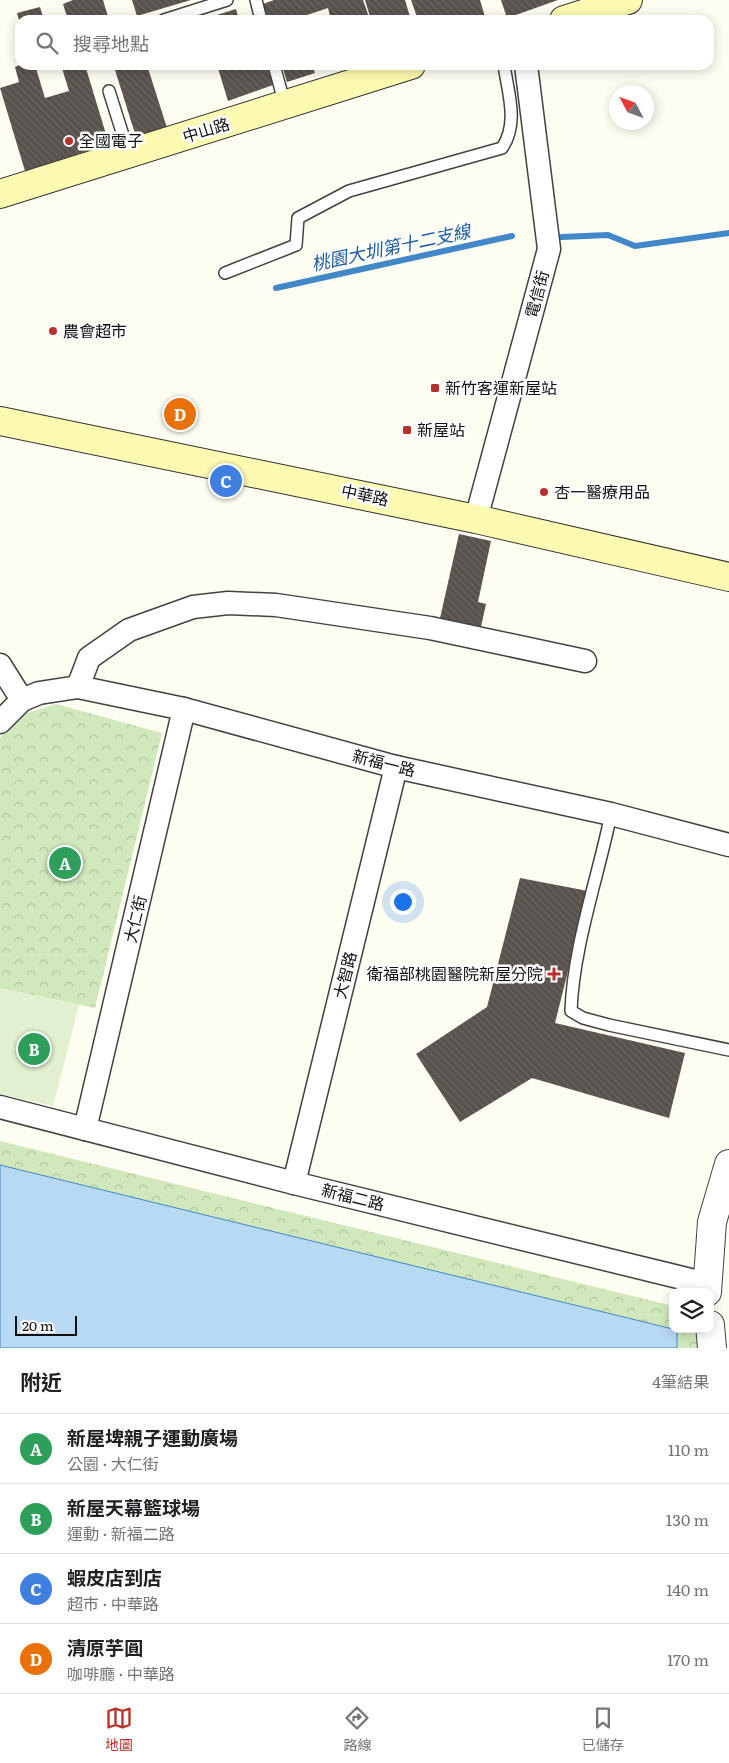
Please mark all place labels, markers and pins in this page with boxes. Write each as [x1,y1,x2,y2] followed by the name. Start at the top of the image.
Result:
[79,128,143,152] place label: 全國電子
[63,135,75,147] marker: 全國電子
[63,318,127,342] place label: 農會超市
[47,325,59,337] marker: 農會超市
[445,375,557,399] place label: 新竹客運新屋站
[429,382,441,394] marker: 新竹客運新屋站
[164,395,196,433] pin: D
[417,417,465,441] place label: 新屋站
[401,424,413,436] marker: 新屋站
[210,462,242,500] pin: C
[554,479,650,503] place label: 杏一醫療用品
[538,486,550,498] marker: 杏一醫療用品
[49,844,81,882] pin: A
[367,961,543,985] place label: 衛福部桃園醫院新屋分院
[547,967,561,981] marker: 衛福部桃園醫院新屋分院
[18,1030,50,1068] pin: B

